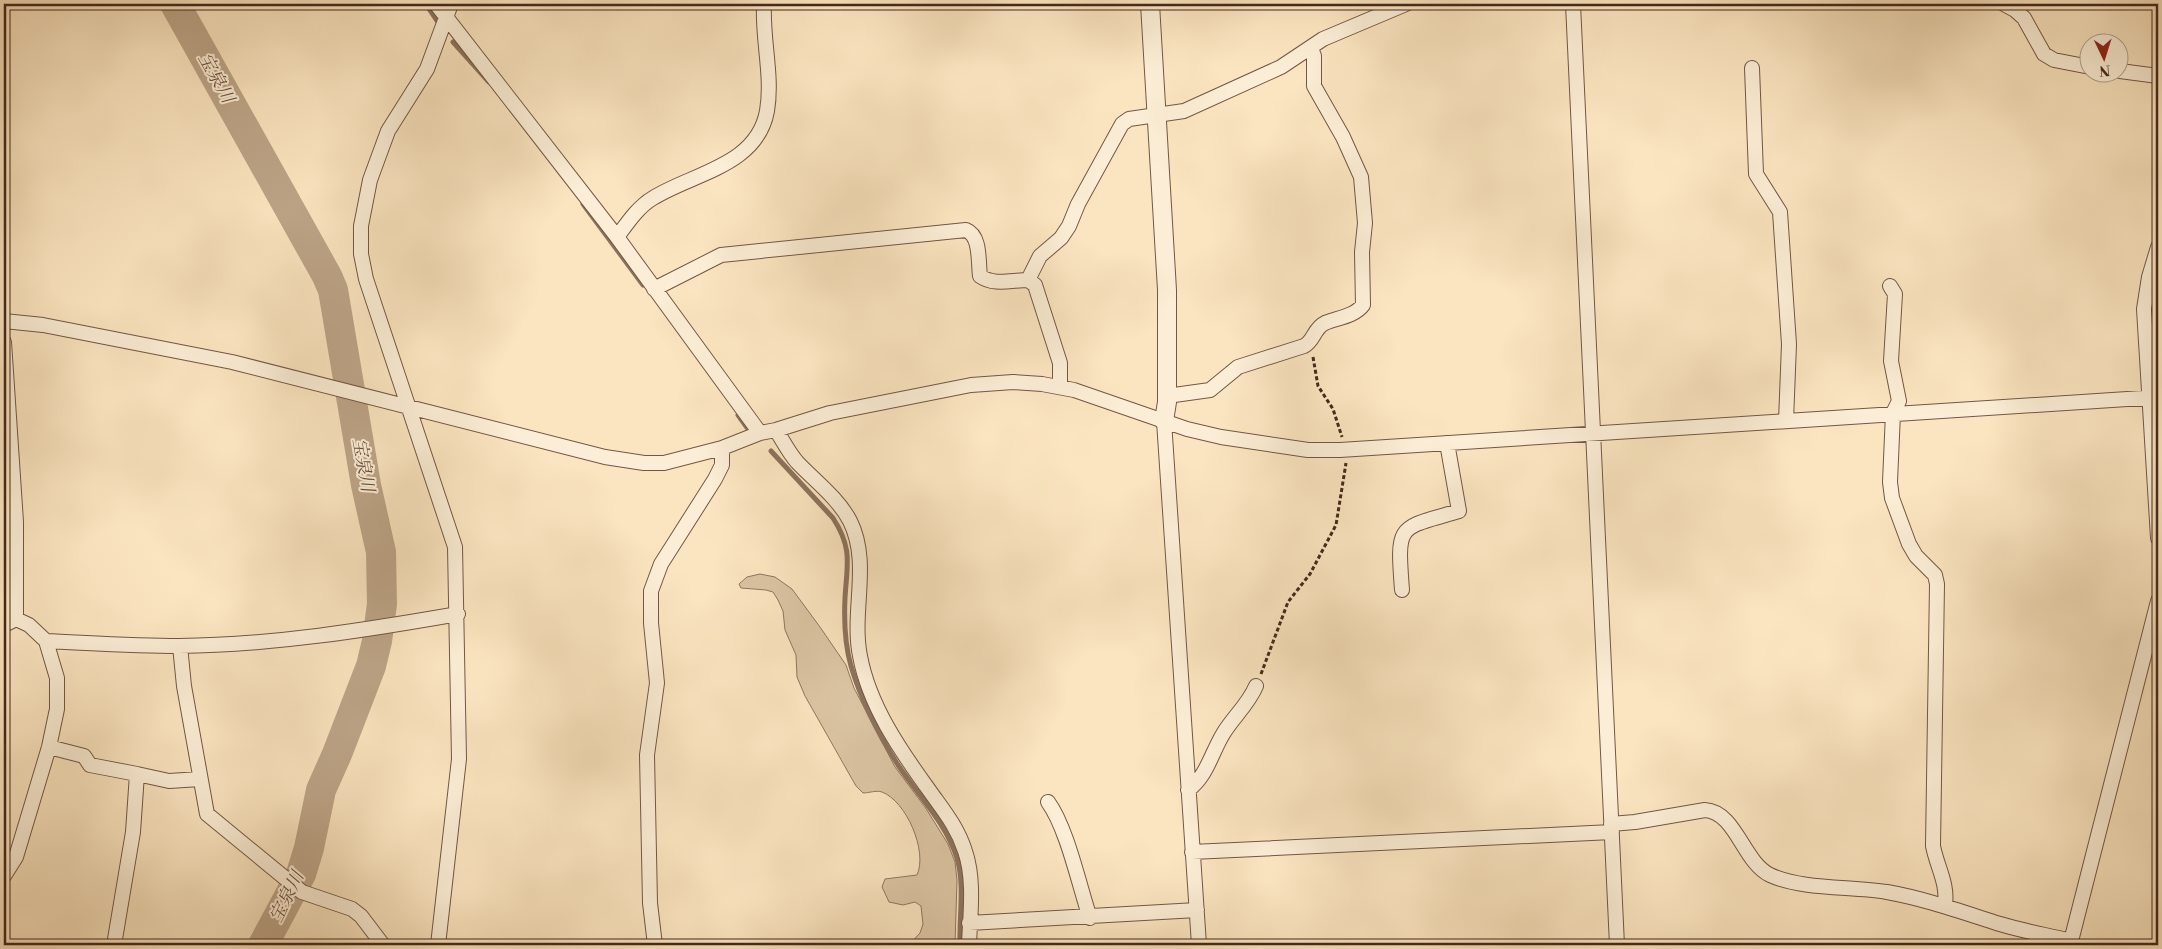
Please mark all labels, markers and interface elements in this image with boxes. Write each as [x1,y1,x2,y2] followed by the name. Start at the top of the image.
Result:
[2080,32,2130,82] north arrow
[193,49,240,109] water label: 宝泉川
[2099,61,2111,79] text: N
[347,436,379,496] water label: 宝泉川
[265,866,310,926] water label: 宝泉川

